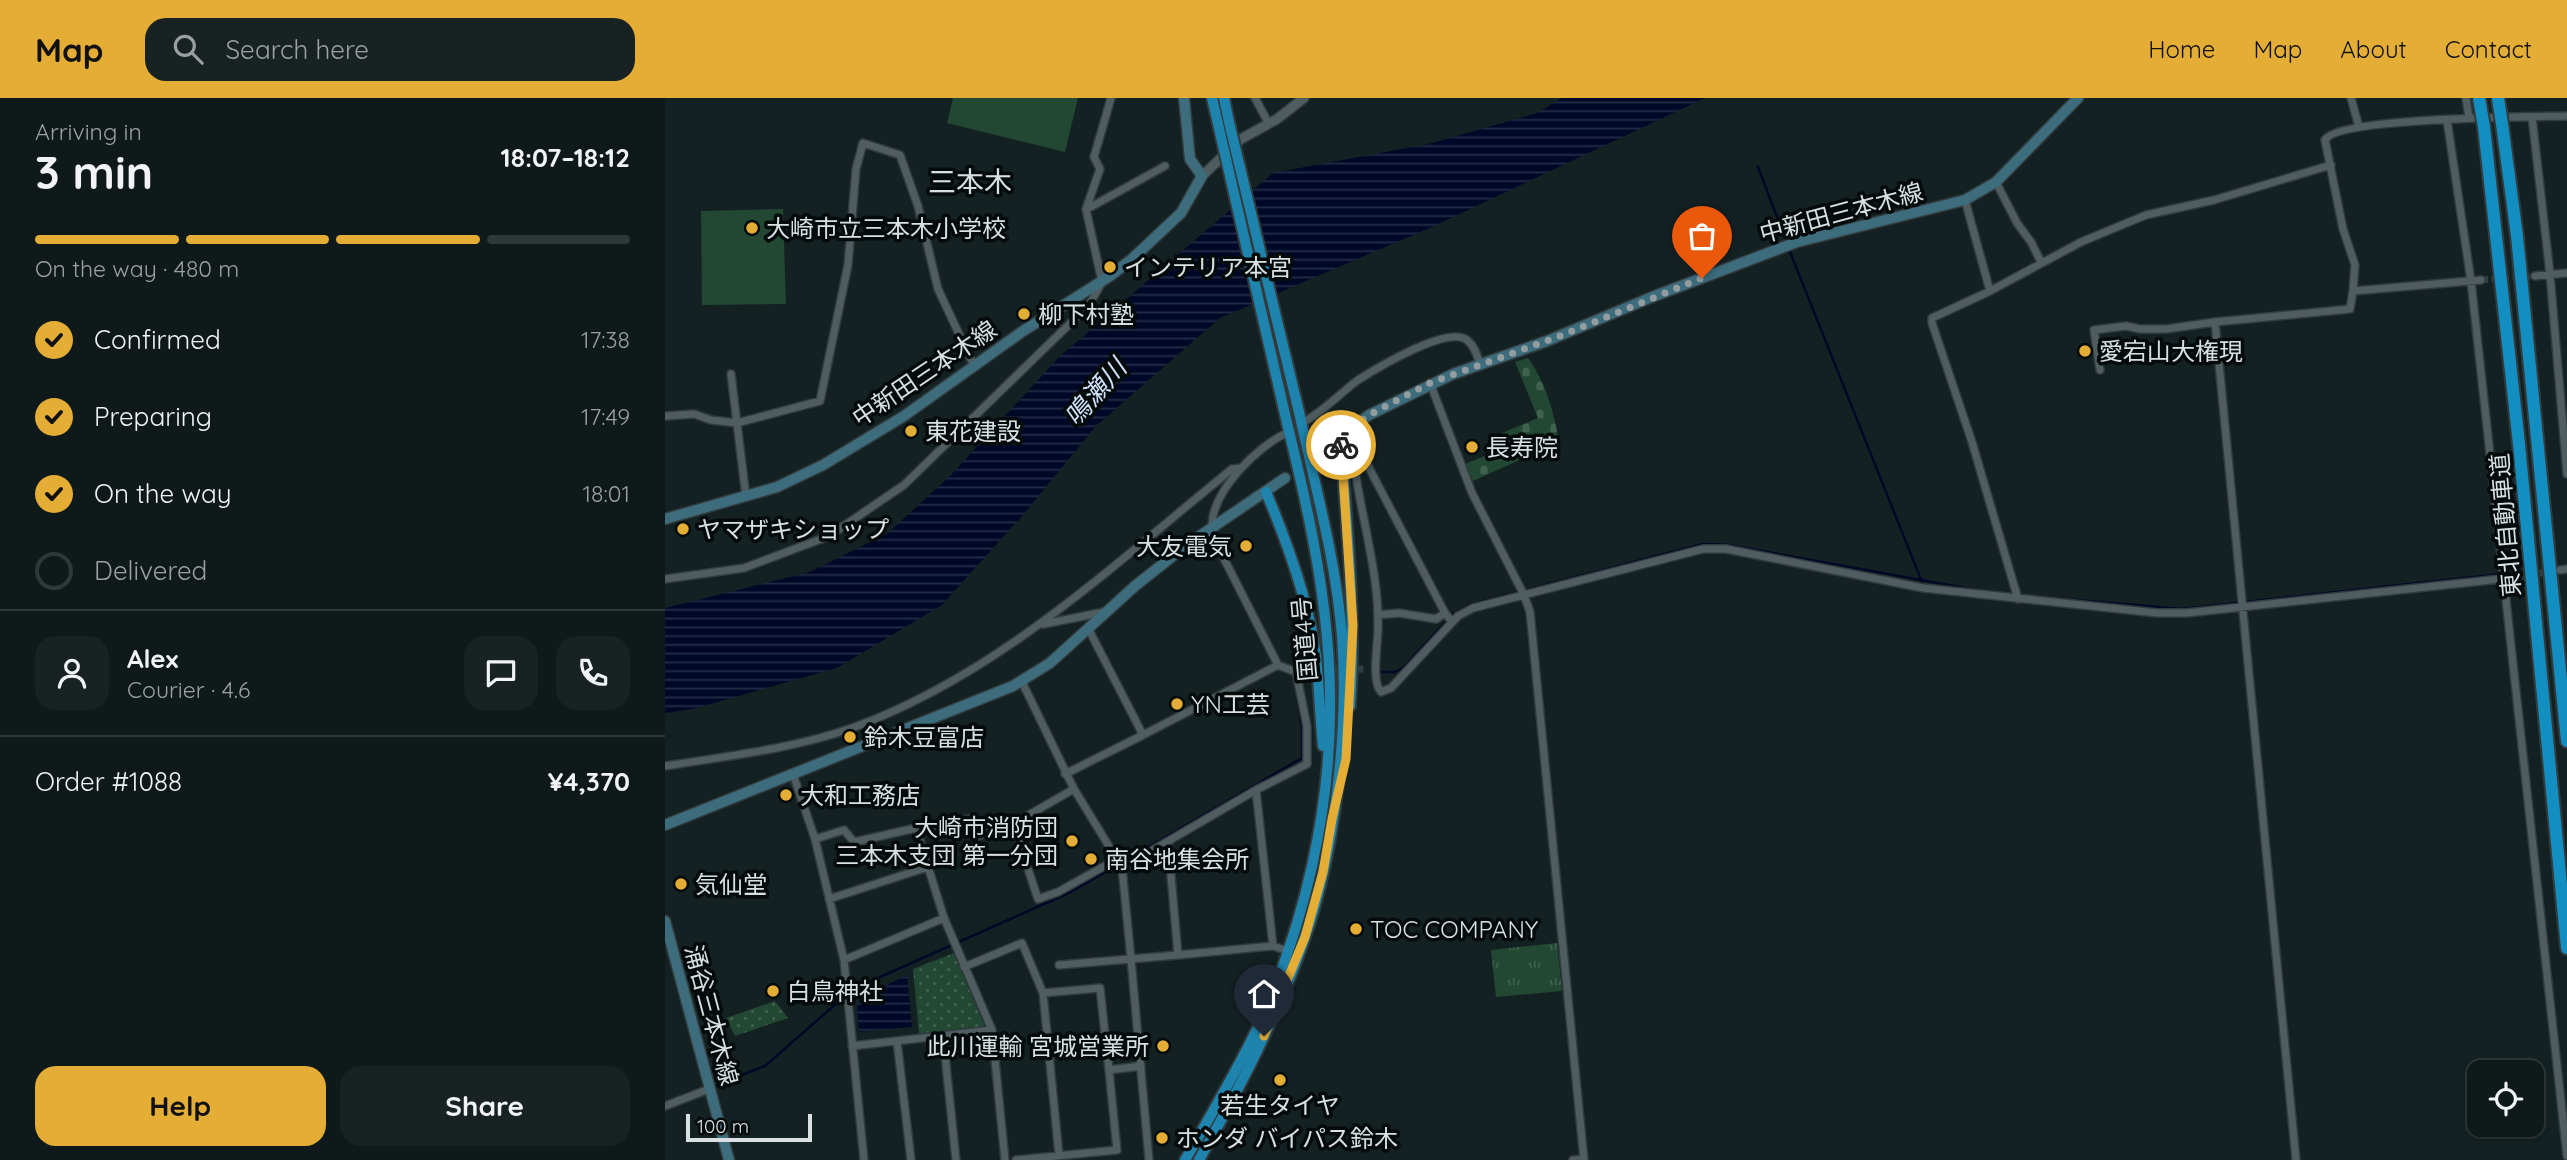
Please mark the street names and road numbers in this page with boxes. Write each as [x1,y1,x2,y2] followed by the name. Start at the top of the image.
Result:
[1756,176,1926,248] street label: 中新田三本木線
[846,314,1002,432] street label: 中新田三本木線
[2484,452,2526,598] street label: 東北自動車道
[1285,596,1323,682] street label: 国道4号
[679,942,745,1088] street label: 涌谷三本木線

